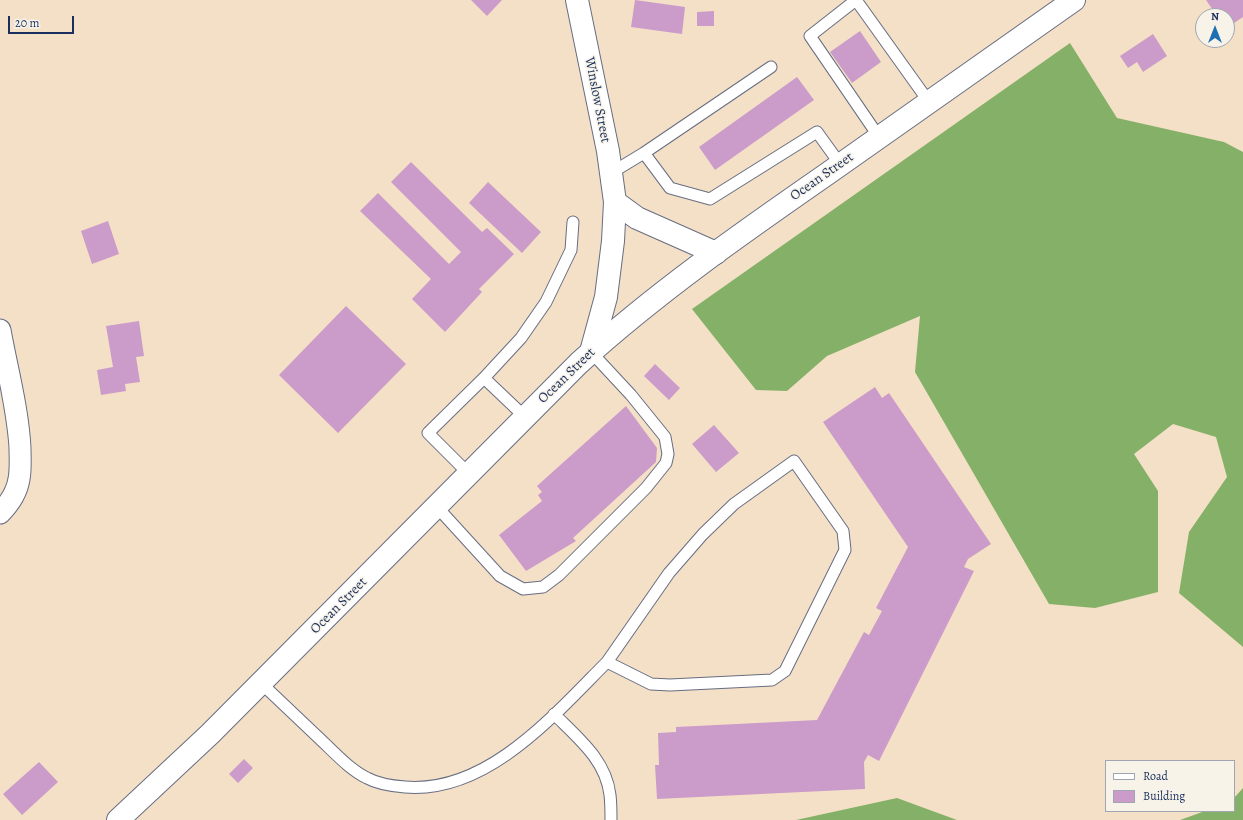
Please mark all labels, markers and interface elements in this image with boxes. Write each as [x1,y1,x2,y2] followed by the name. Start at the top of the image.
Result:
[10,8,76,34] scale bar
[1195,8,1235,48] north arrow
[1211,9,1219,24] text: N
[15,15,39,31] text: 20 m
[580,56,614,144] street label: Winslow Street
[787,149,857,205] street label: Ocean Street
[535,345,599,407] street label: Ocean Street
[307,574,371,638] street label: Ocean Street
[1105,760,1235,812] legend
[1143,768,1168,784] text: Road
[1143,788,1185,804] text: Building

